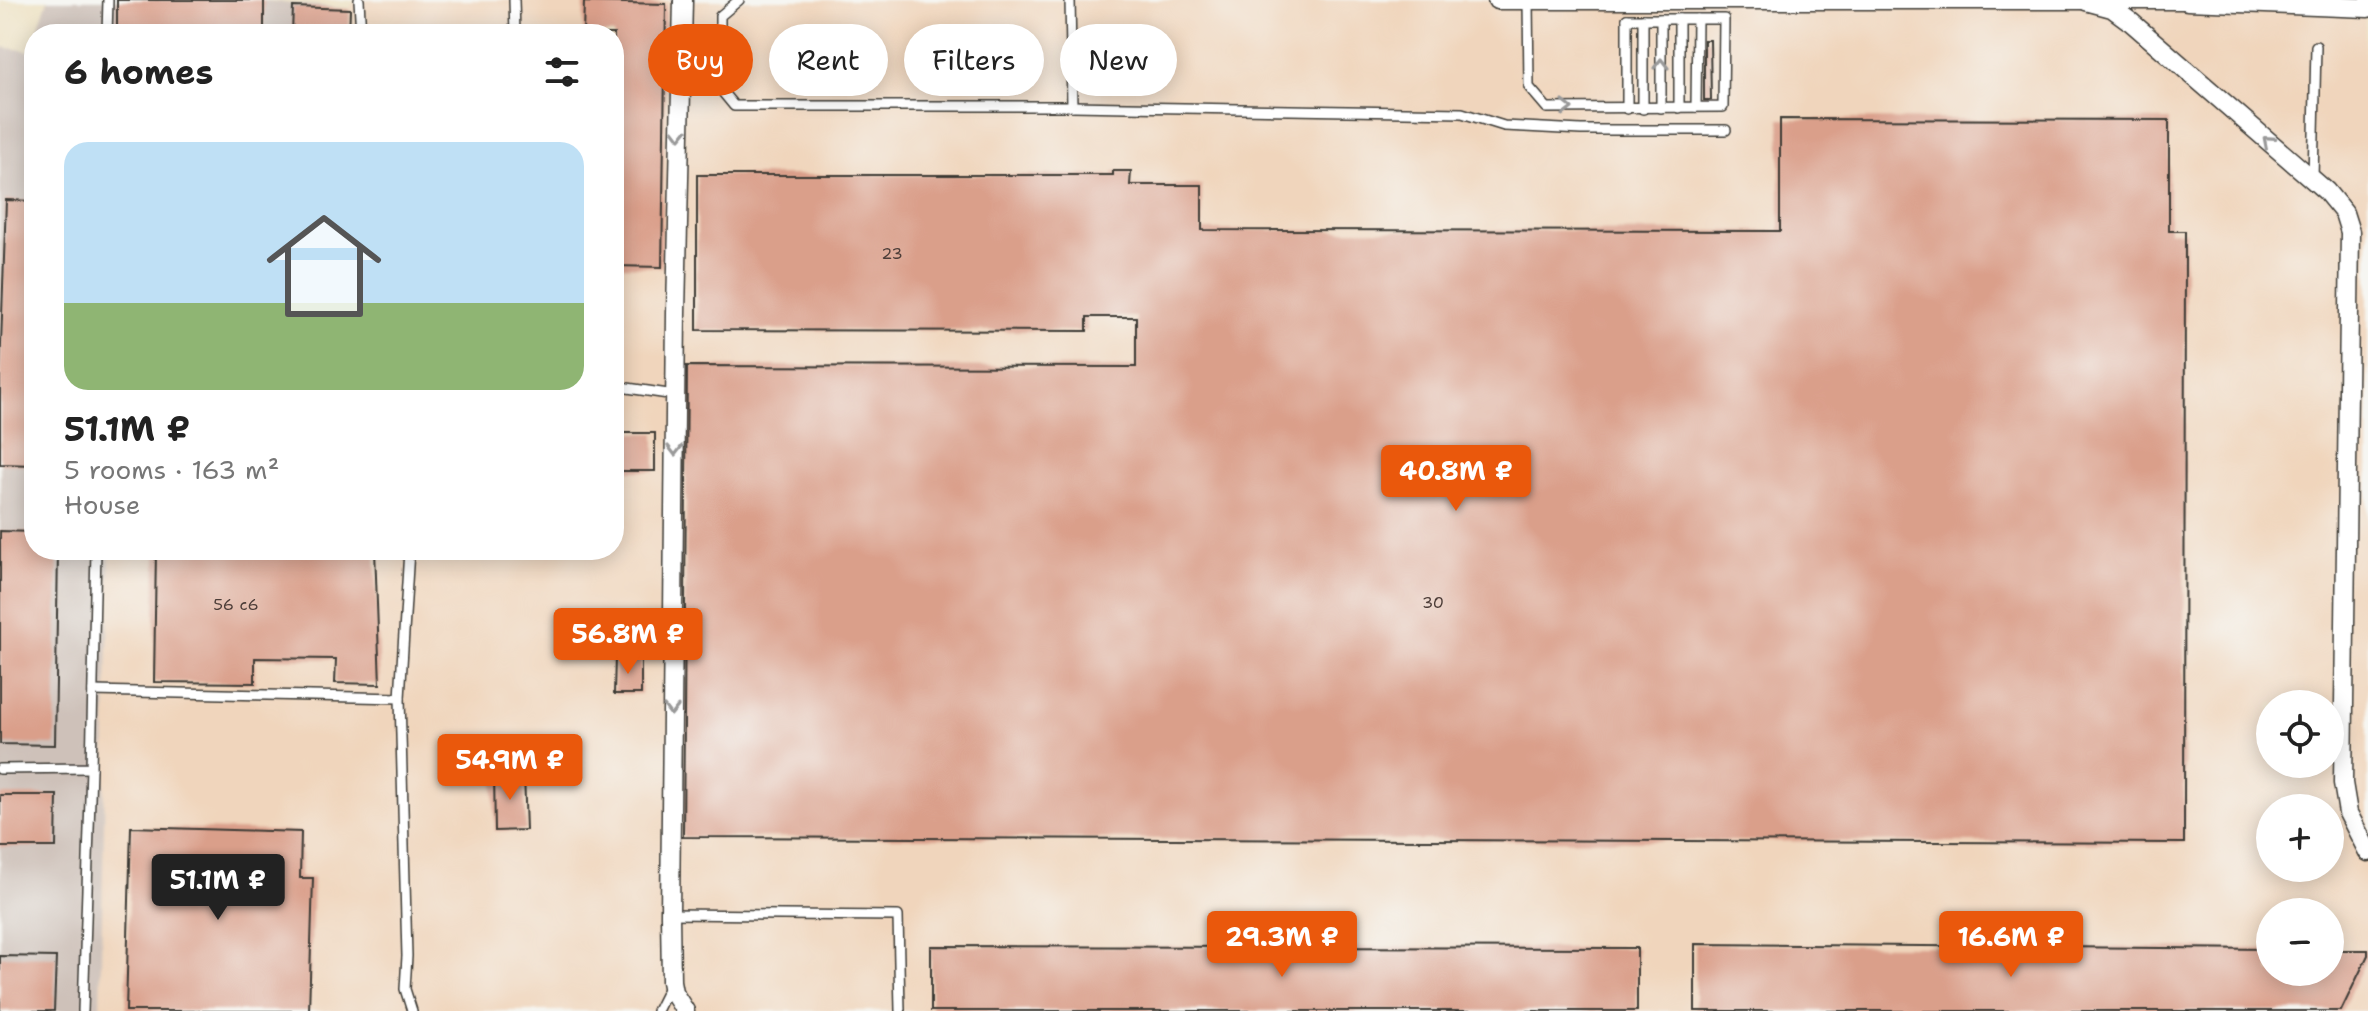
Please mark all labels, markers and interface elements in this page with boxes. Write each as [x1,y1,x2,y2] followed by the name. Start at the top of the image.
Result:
[648,24,753,96] chip: Buy
[769,24,888,96] chip: Rent
[904,24,1044,96] chip: Filters
[1060,24,1177,96] chip: New
[64,49,213,95] text: 6 homes
[540,50,584,94] icon: filters
[1652,57,1670,70] one-way arrow
[1561,99,1574,117] one-way arrow
[671,128,688,141] one-way arrow
[2263,136,2277,151] one-way arrow
[252,194,396,338] icon: home
[881,243,903,264] house number: 23
[64,406,190,452] text: 51.1M ₽
[666,444,684,457] one-way arrow
[1382,445,1530,513] pin: 40.8M ₽
[64,452,279,487] text: 5 rooms · 163 m²
[1399,453,1513,488] text: 40.8M ₽
[64,487,140,522] text: House
[1422,592,1444,613] house number: 30
[213,594,259,615] house number: 56 с6
[554,608,702,676] pin: 56.8M ₽
[572,616,684,651] text: 56.8M ₽
[2256,690,2344,986] map controls
[2256,690,2344,778] button: locate
[663,704,680,717] one-way arrow
[436,734,584,802] pin: 54.9M ₽
[455,742,565,777] text: 54.9M ₽
[2256,794,2344,882] button: +
[144,854,292,922] pin: 51.1M ₽
[170,862,266,897] text: 51.1M ₽
[2256,898,2344,986] button: −
[1208,911,1356,979] pin: 29.3M ₽
[1937,911,2085,979] pin: 16.6M ₽
[1225,919,1339,954] text: 29.3M ₽
[1957,919,2065,954] text: 16.6M ₽

